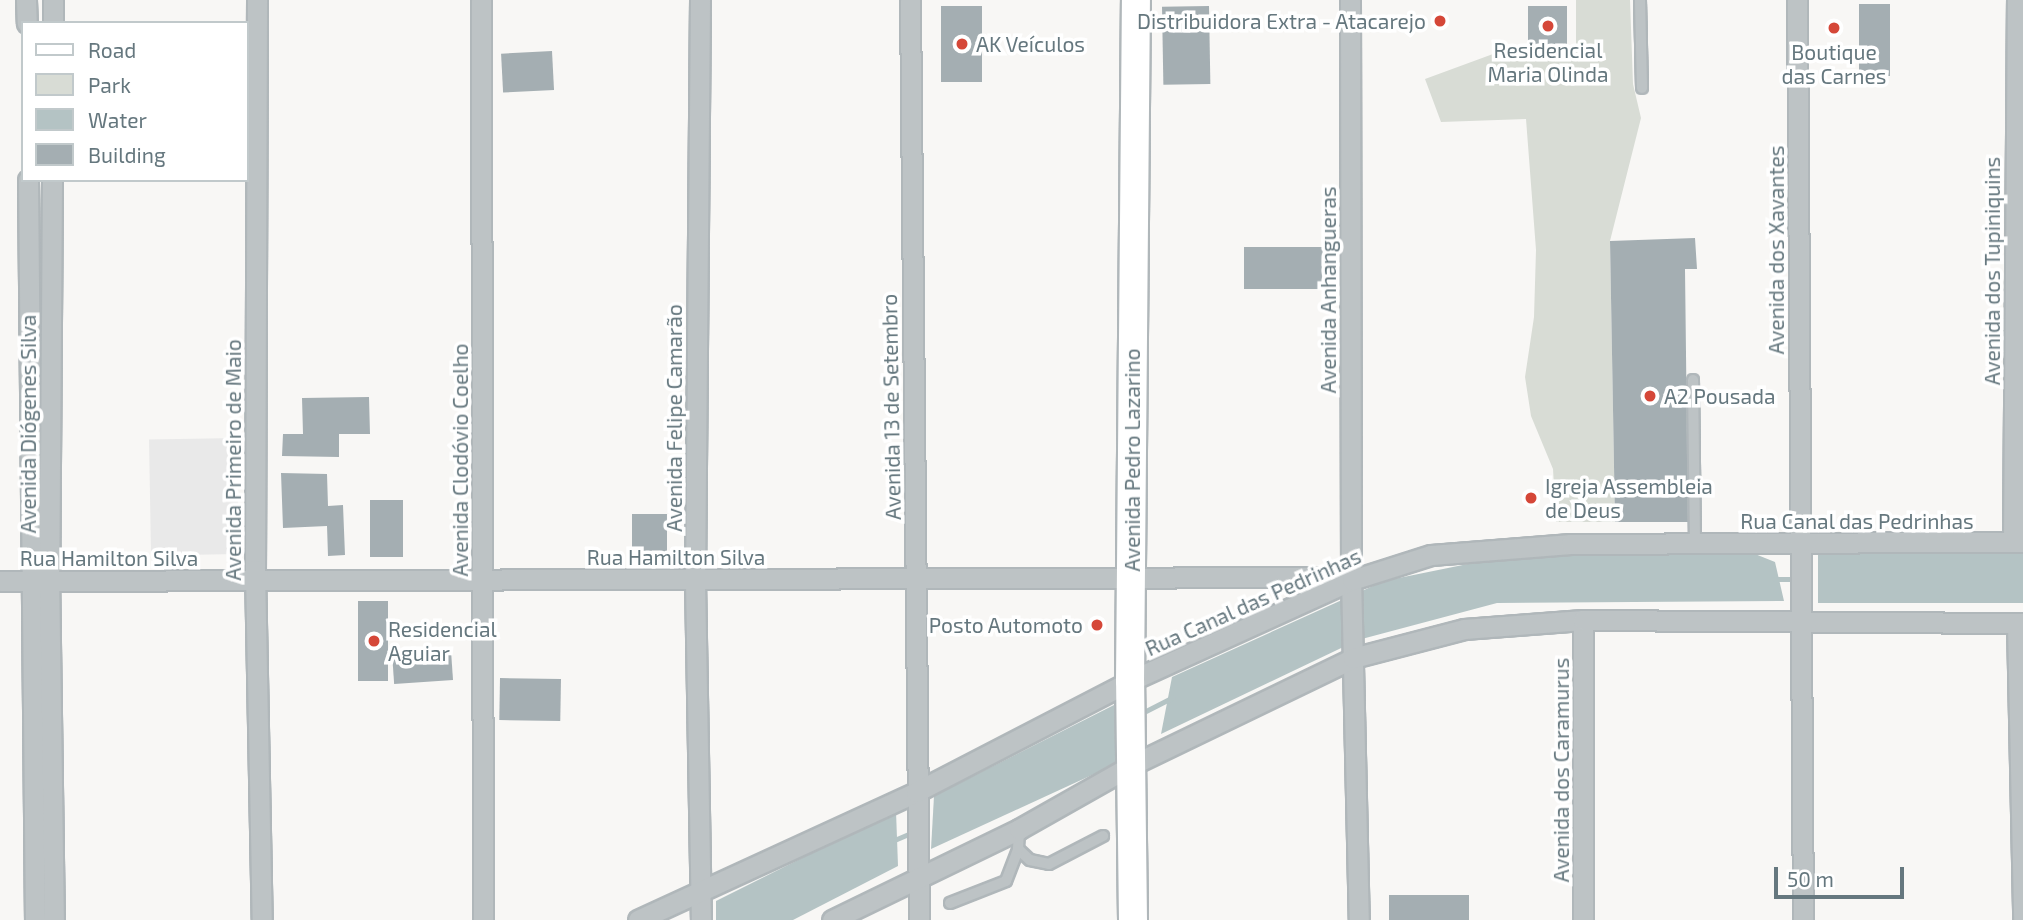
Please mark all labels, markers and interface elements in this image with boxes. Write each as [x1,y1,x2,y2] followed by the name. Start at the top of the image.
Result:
[1136,8,1426,34] place label: Distribuidora Extra - Atacarejo
[1432,13,1448,29] marker: Distribuidora Extra - Atacarejo
[1540,18,1556,34] marker: Residencial Maria Olinda
[1826,20,1842,36] marker: Boutique das Carnes
[21,21,248,182] legend
[976,31,1086,57] place label: AK Veículos
[954,36,970,52] marker: AK Veículos
[88,37,136,62] text: Road
[1487,37,1609,87] place label: Residencial Maria Olinda
[1782,39,1886,89] place label: Boutique das Carnes
[88,72,131,97] text: Park
[88,107,147,132] text: Water
[88,142,166,167] text: Building
[1763,146,1789,354] street label: Avenida dos Xavantes
[1979,156,2005,386] street label: Avenida dos Tupiniquins
[1315,186,1341,394] street label: Avenida Anhangueras
[876,294,906,520] street label: Avenida 13 de Setembro
[661,304,687,532] street label: Avenida Felipe Camarão
[15,315,41,533] street label: Avenida Diógenes Silva
[220,339,246,581] street label: Avenida Primeiro de Maio
[447,343,473,577] street label: Avenida Clodóvio Coelho
[1119,348,1145,572] street label: Avenida Pedro Lazarino
[1664,383,1775,409] place label: A2 Pousada
[1642,388,1658,404] marker: A2 Pousada
[1545,473,1713,523] place label: Igreja Assembleia de Deus
[1523,490,1539,506] marker: Igreja Assembleia de Deus
[1740,508,1974,534] street label: Rua Canal das Pedrinhas
[1141,543,1365,661] street label: Rua Canal das Pedrinhas
[587,544,765,570] street label: Rua Hamilton Silva
[20,545,198,571] street label: Rua Hamilton Silva
[928,612,1083,638] place label: Posto Automoto
[388,616,497,666] place label: Residencial Aguiar
[1089,617,1105,633] marker: Posto Automoto
[366,633,382,649] marker: Residencial Aguiar
[1548,658,1574,882] street label: Avenida dos Caramurus
[1778,853,1908,897] scale bar
[1787,866,1834,891] text: 50 m

